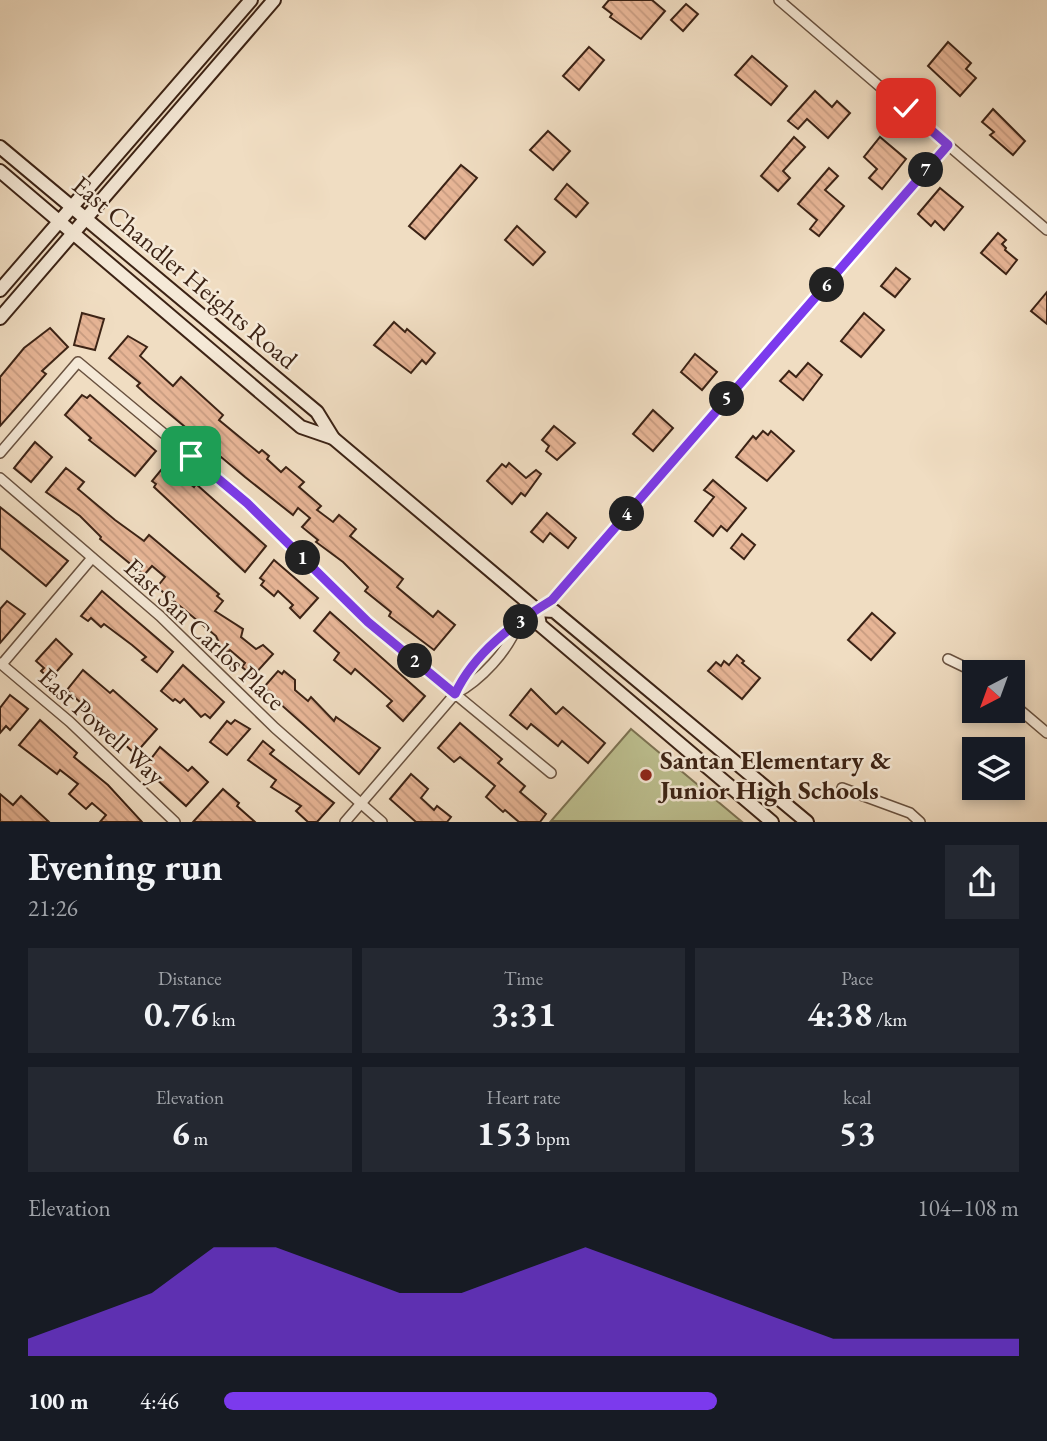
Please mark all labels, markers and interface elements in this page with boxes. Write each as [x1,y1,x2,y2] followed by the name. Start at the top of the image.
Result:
[876,78,936,138] pin
[887,89,925,127] icon: check
[908,152,944,188] pin: 7
[920,157,931,182] text: 7
[65,168,305,377] street label: East Chandler Heights Road
[810,268,844,302] pin: 6
[821,272,832,297] text: 6
[710,382,744,416] pin: 5
[721,386,732,411] text: 5
[161,426,221,486] pin
[172,437,210,475] icon: arrive
[610,496,644,532] pin: 4
[621,501,632,526] text: 4
[286,540,320,576] pin: 1
[297,545,308,570] text: 1
[117,550,293,718] street label: East San Carlos Place
[504,604,538,640] pin: 3
[515,609,526,634] text: 3
[398,644,432,678] pin: 2
[409,648,420,673] text: 2
[31,660,173,792] street label: East Powell Way
[962,660,1026,723] north arrow
[962,660,1025,800] map controls
[962,737,1025,800] button: layers
[657,743,891,807] place label: Santan Elementary & Junior High Schools
[638,767,654,783] marker: Santan Elementary & Junior High Schools
[28,842,223,891] text: Evening run
[945,845,1019,919] button: share
[28,893,78,923] text: 21:26
[158,966,222,991] text: Distance
[504,966,543,991] text: Time
[841,966,873,991] text: Pace
[144,991,208,1036] text: 0.76
[491,991,556,1036] text: 3:31
[807,991,872,1036] text: 4:38
[208,1007,236,1032] text: km
[872,1007,907,1032] text: /km
[156,1085,224,1110] text: Elevation
[487,1085,560,1110] text: Heart rate
[843,1085,871,1110] text: kcal
[171,1110,190,1155] text: 6
[477,1110,532,1155] text: 153
[839,1110,876,1155] text: 53
[190,1126,208,1151] text: m
[532,1126,570,1151] text: bpm
[28,1193,111,1223] text: Elevation
[918,1193,1019,1223] text: 104–108 m
[28,1386,89,1416] text: 100 m
[140,1386,179,1416] text: 4:46

